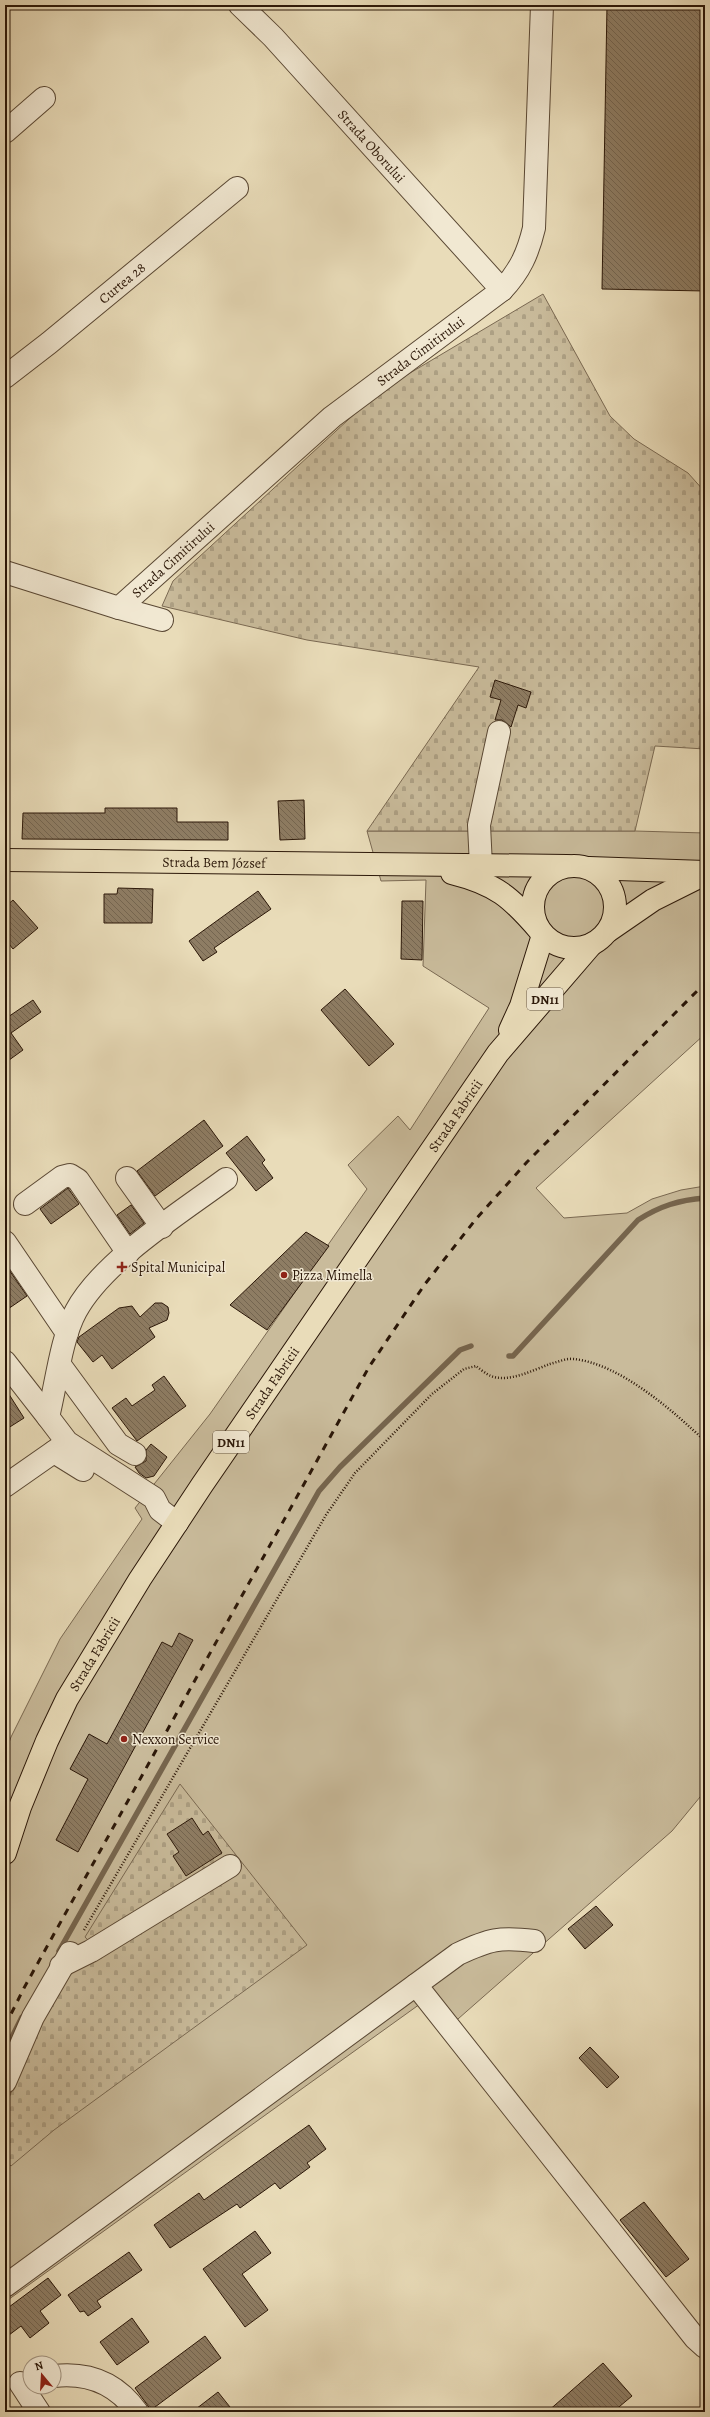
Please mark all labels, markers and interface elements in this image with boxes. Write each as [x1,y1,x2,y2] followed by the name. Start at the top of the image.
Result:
[334,105,410,187] street label: Strada Oborului
[94,258,149,308] street label: Curtea 28
[373,312,468,390] street label: Strada Cimitirului
[127,517,218,602] street label: Strada Cimitirului
[162,852,268,872] street label: Strada Bem József
[527,988,563,1010] road number: DN11
[423,1076,487,1156] street label: Strada Fabricii
[131,1258,226,1277] place label: Spital Municipal
[116,1261,128,1273] marker: Spital Municipal
[292,1266,373,1285] place label: Pizza Mimella
[279,1270,289,1280] marker: Pizza Mimella
[240,1343,304,1423] street label: Strada Fabricii
[213,1431,249,1453] road number: DN11
[64,1613,124,1695] street label: Strada Fabricii
[132,1730,219,1749] place label: Nexxon Service
[119,1734,129,1744] marker: Nexxon Service
[22,2355,62,2395] north arrow
[33,2358,45,2374] text: N

